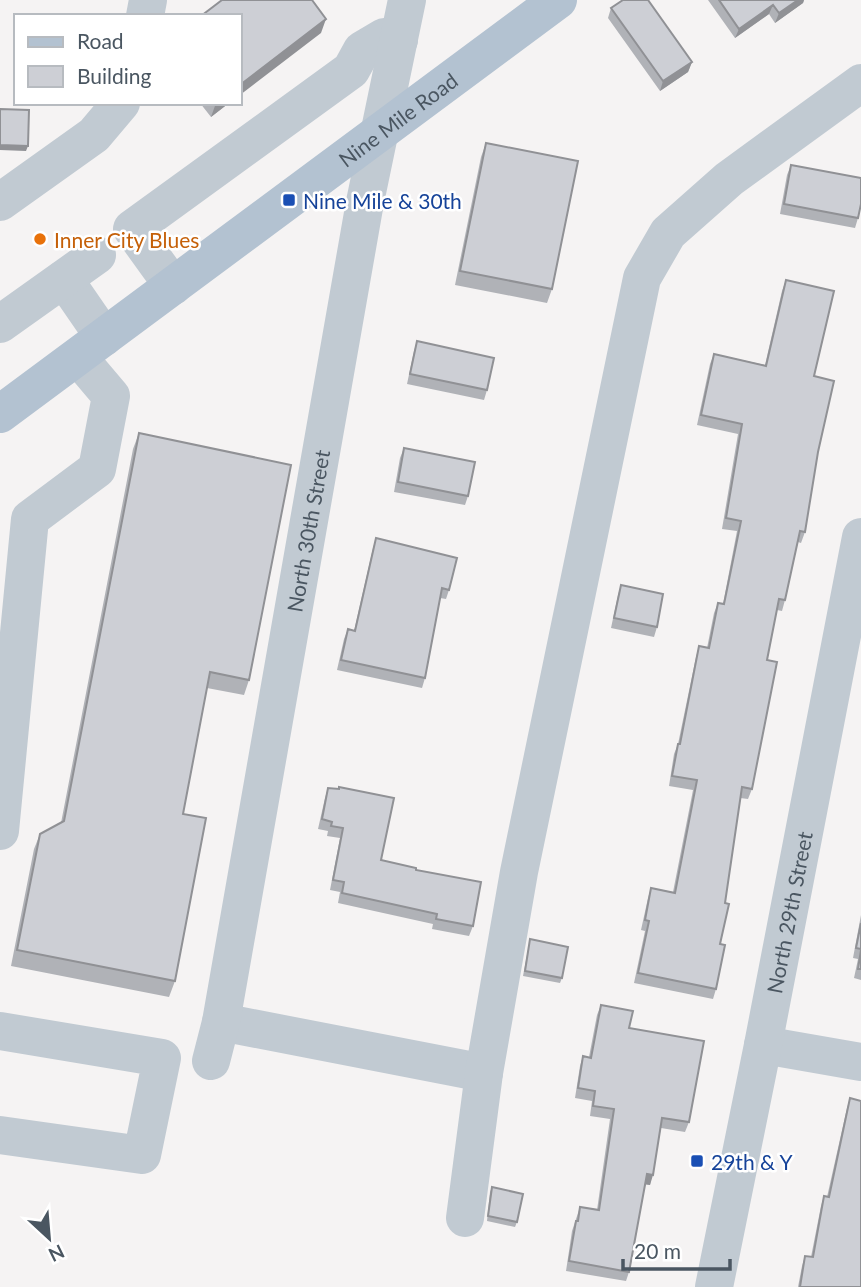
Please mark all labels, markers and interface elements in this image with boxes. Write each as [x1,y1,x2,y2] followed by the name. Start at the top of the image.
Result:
[14,14,242,105] legend
[77,28,124,53] text: Road
[77,63,152,88] text: Building
[333,67,462,171] street label: Nine Mile Road
[303,188,462,213] place label: Nine Mile & 30th
[281,192,297,208] marker: Nine Mile & 30th
[54,227,199,252] place label: Inner City Blues
[32,231,48,247] marker: Inner City Blues
[281,447,334,614] street label: North 30th Street
[761,829,817,995] street label: North 29th Street
[711,1149,793,1174] place label: 29th & Y
[689,1153,705,1169] marker: 29th & Y
[14,1203,84,1273] north arrow
[623,1228,730,1272] scale bar
[634,1238,681,1263] text: 20 m
[45,1240,68,1267] text: N

